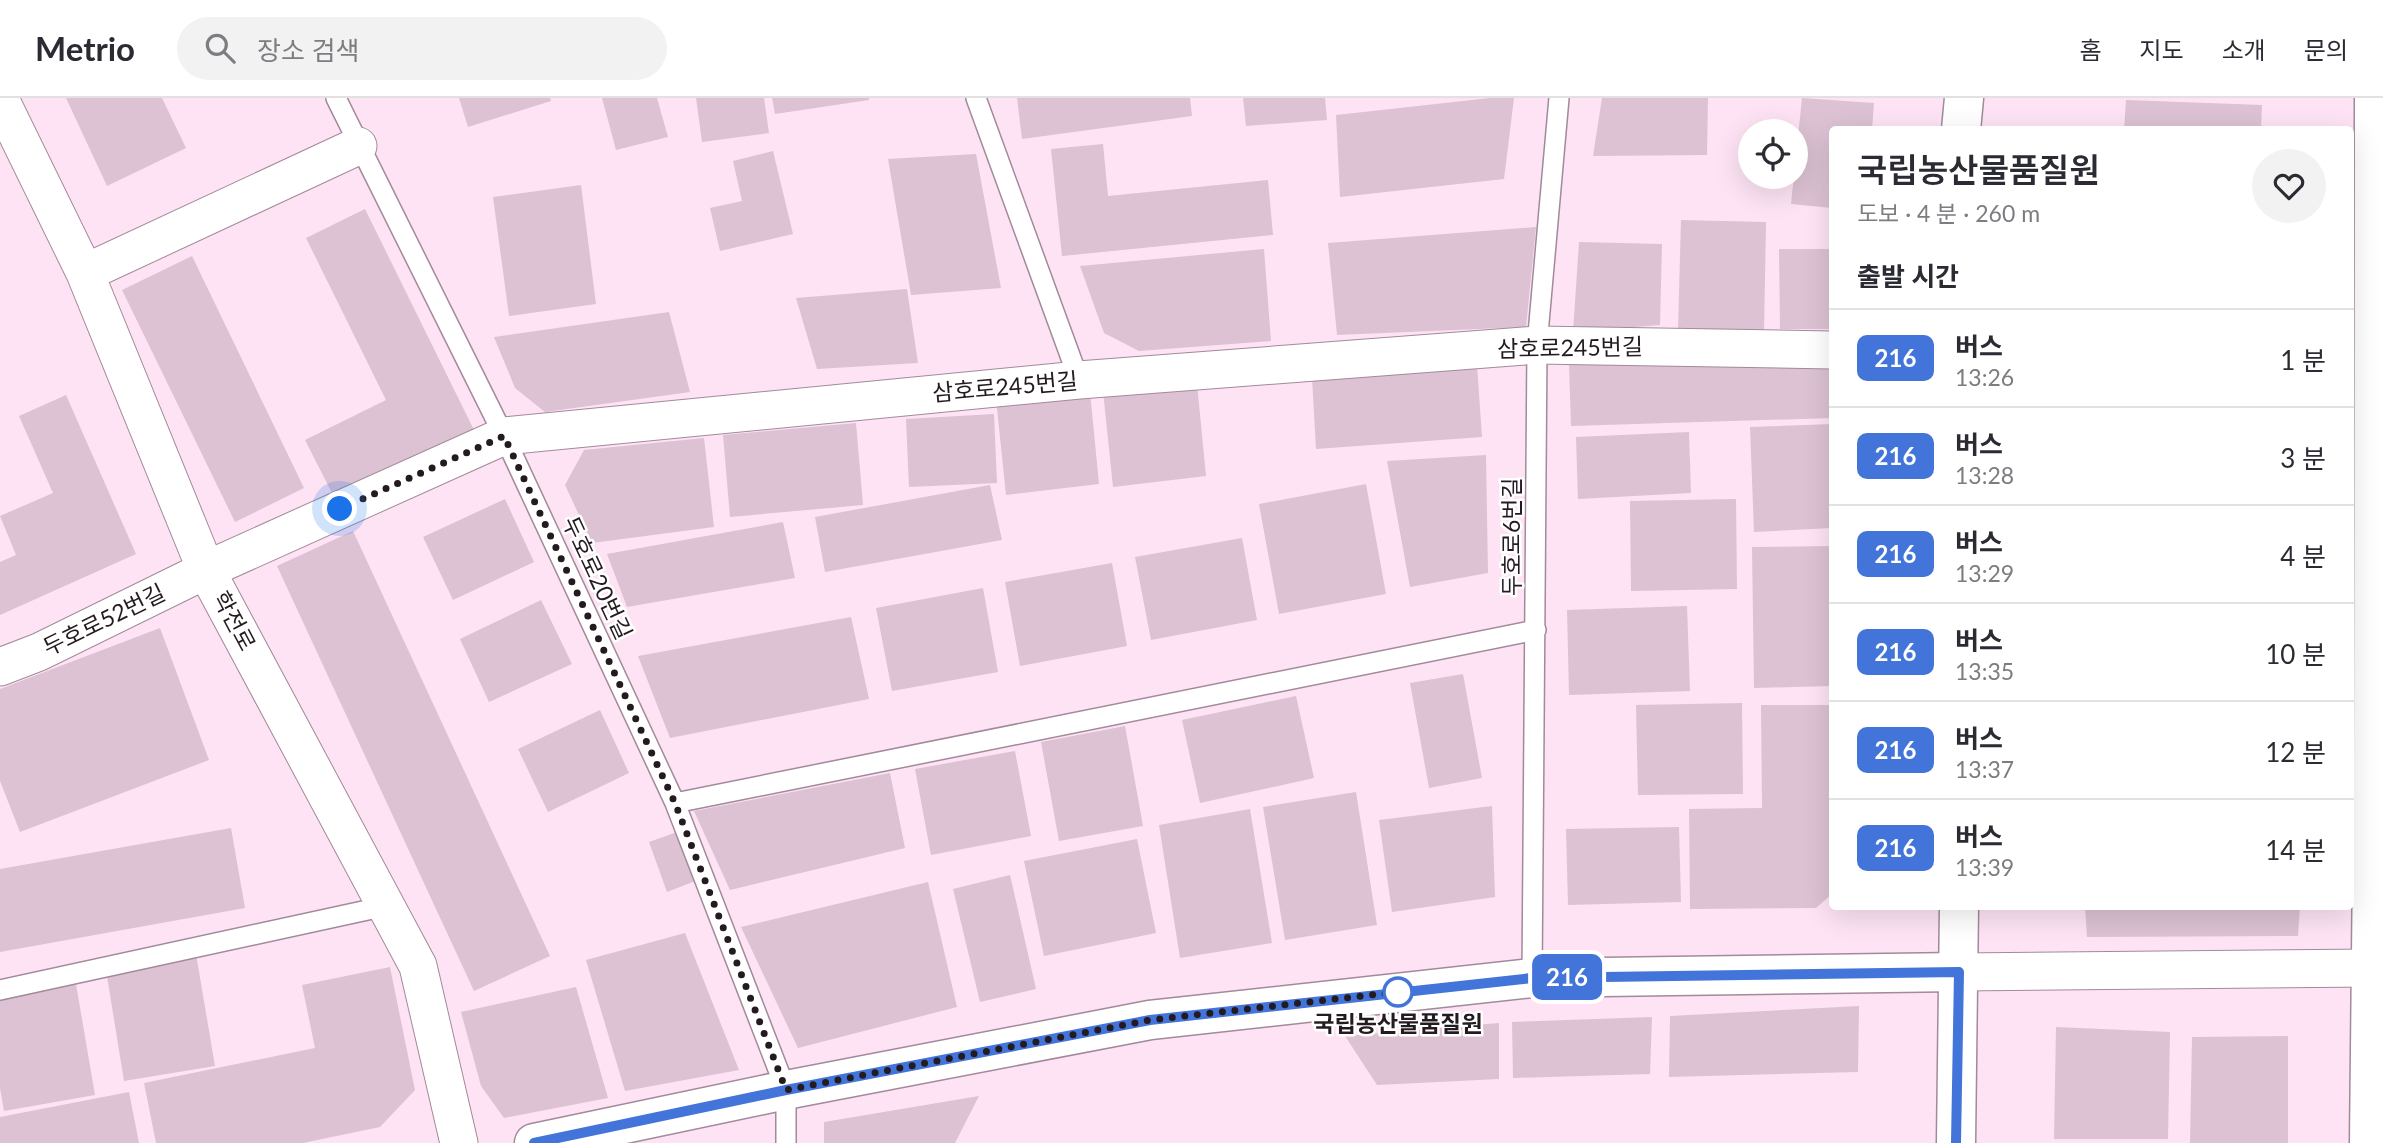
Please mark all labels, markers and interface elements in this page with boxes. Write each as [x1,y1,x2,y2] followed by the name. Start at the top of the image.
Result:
[177,17,667,80] search box
[35,28,135,68] text: Metrio
[201,29,239,67] icon: search
[257,34,359,66] text: 장소 검색
[2079,35,2101,64] text: 홈
[2139,35,2184,64] text: 지도
[2222,35,2266,64] text: 소개
[2304,35,2348,64] text: 문의
[1738,119,1808,189] map controls
[1738,119,1808,189] button: locate
[1857,149,2100,189] text: 국립농산물품질원
[2252,149,2326,223] button: heart
[1857,199,2040,227] text: 도보 · 4 분 · 260 m
[1857,260,1959,292] text: 출발 시간
[1955,330,2003,362] text: 버스
[1497,332,1643,362] street label: 삼호로245번길
[1875,343,1916,372] text: 216
[2280,344,2326,376] text: 1 분
[1955,363,2014,391] text: 13:26
[931,366,1079,406] street label: 삼호로245번길
[1955,428,2003,460] text: 버스
[1875,441,1916,470] text: 216
[2280,442,2326,474] text: 3 분
[1955,461,2014,489] text: 13:28
[1497,477,1525,597] street label: 두호로6번길
[322,491,357,526] your location
[557,512,639,644] street label: 두호로20번길
[1955,526,2003,558] text: 버스
[1875,539,1916,568] text: 216
[2280,540,2326,572] text: 4 분
[1955,559,2014,587] text: 13:29
[38,577,169,661] street label: 두호로52번길
[208,586,262,655] street label: 학전로
[1955,624,2003,656] text: 버스
[1875,637,1916,666] text: 216
[2265,638,2326,670] text: 10 분
[1955,657,2014,685] text: 13:35
[1955,722,2003,754] text: 버스
[1875,735,1916,764] text: 216
[2265,736,2326,768] text: 12 분
[1955,755,2014,783] text: 13:37
[1955,820,2003,852] text: 버스
[1875,833,1916,862] text: 216
[2265,834,2326,866] text: 14 분
[1955,853,2014,881] text: 13:39
[1527,954,1607,1000] line badge: 216
[1546,962,1588,991] text: 216
[1383,977,1413,1007] marker: 국립농산물품질원
[1313,1009,1483,1037] place label: 국립농산물품질원

